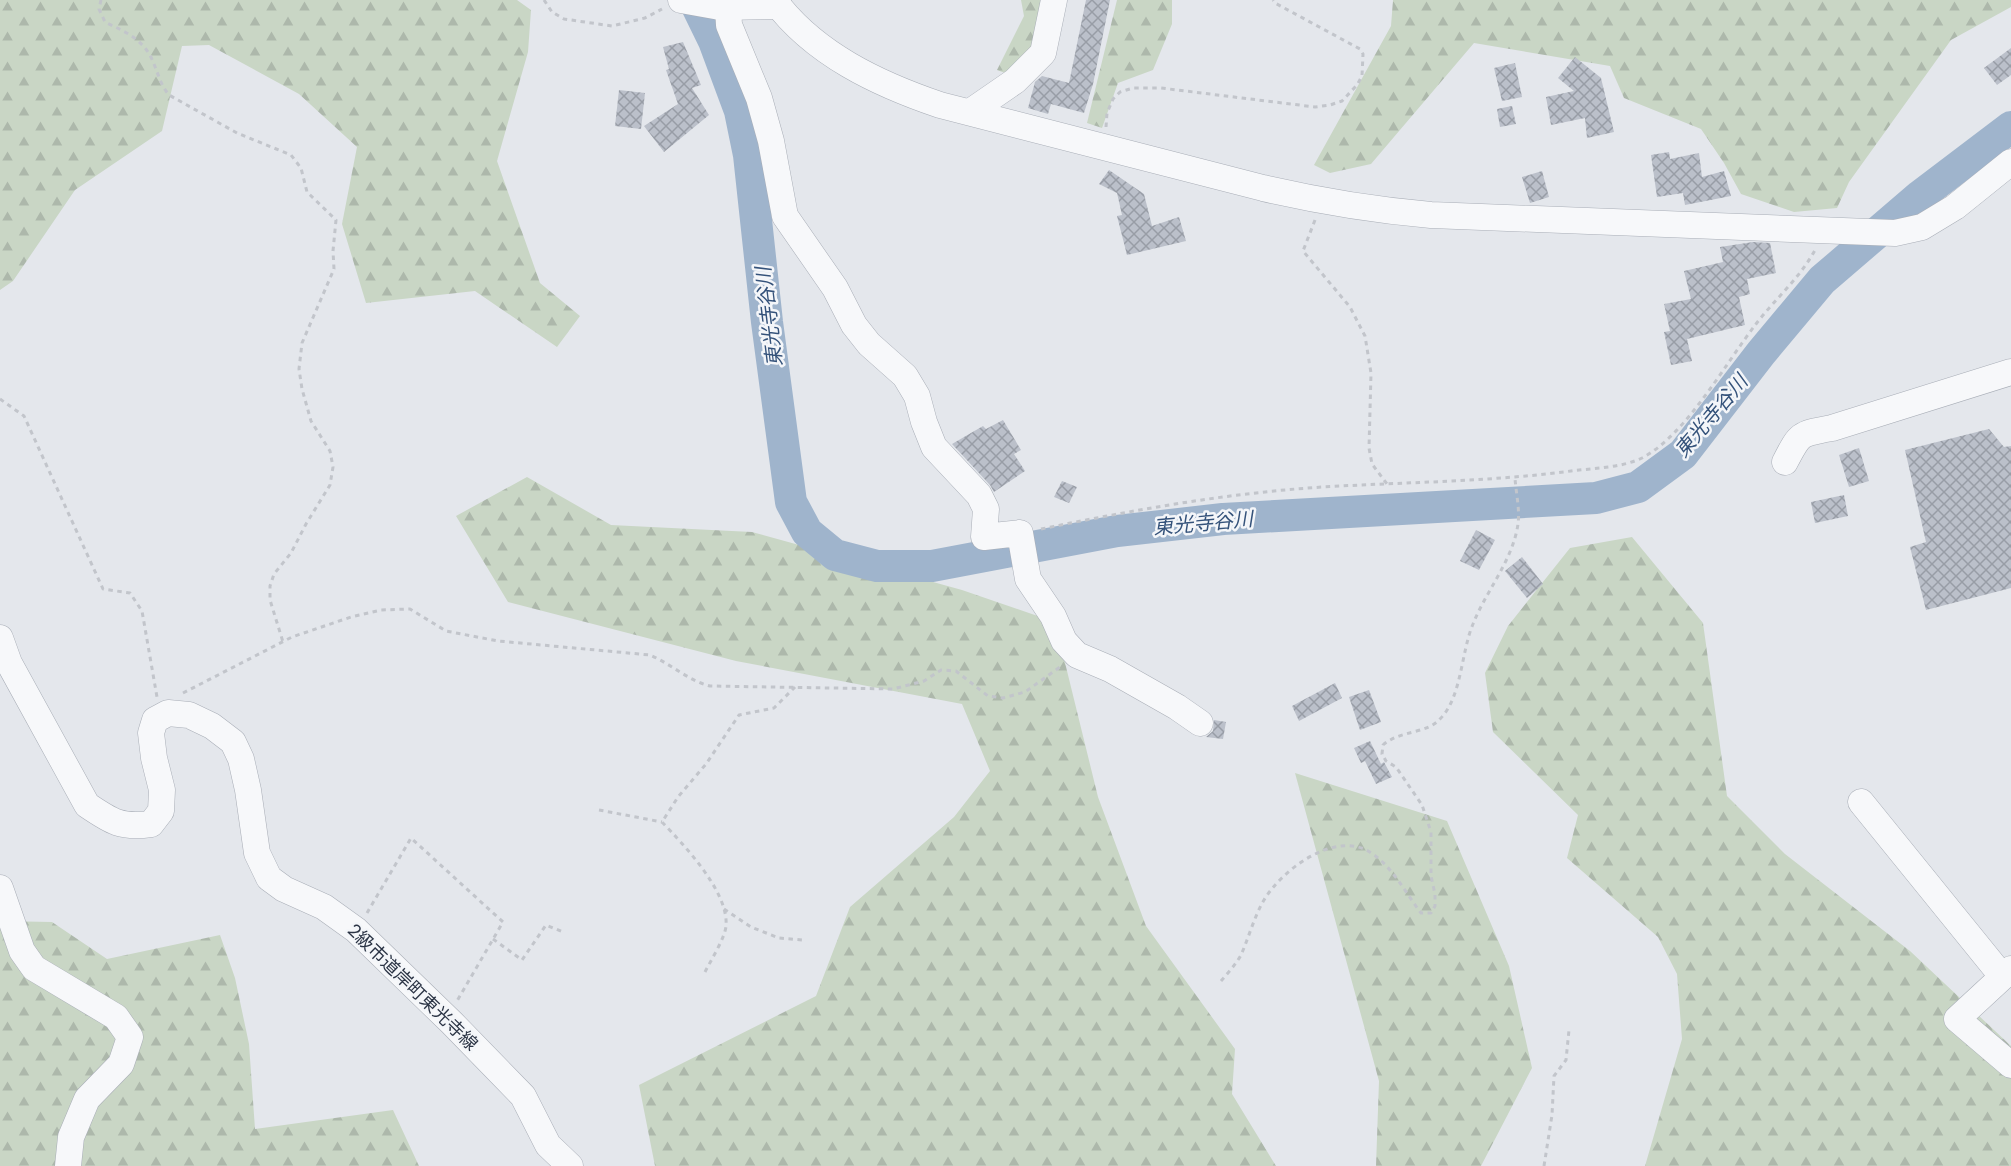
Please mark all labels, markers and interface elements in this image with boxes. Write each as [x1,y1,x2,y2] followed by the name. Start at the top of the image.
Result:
[749,264,789,368] water label: 東光寺谷川
[1668,367,1755,463] water label: 東光寺谷川
[1152,505,1256,541] water label: 東光寺谷川
[342,918,484,1056] street label: 2級市道岸町東光寺線

